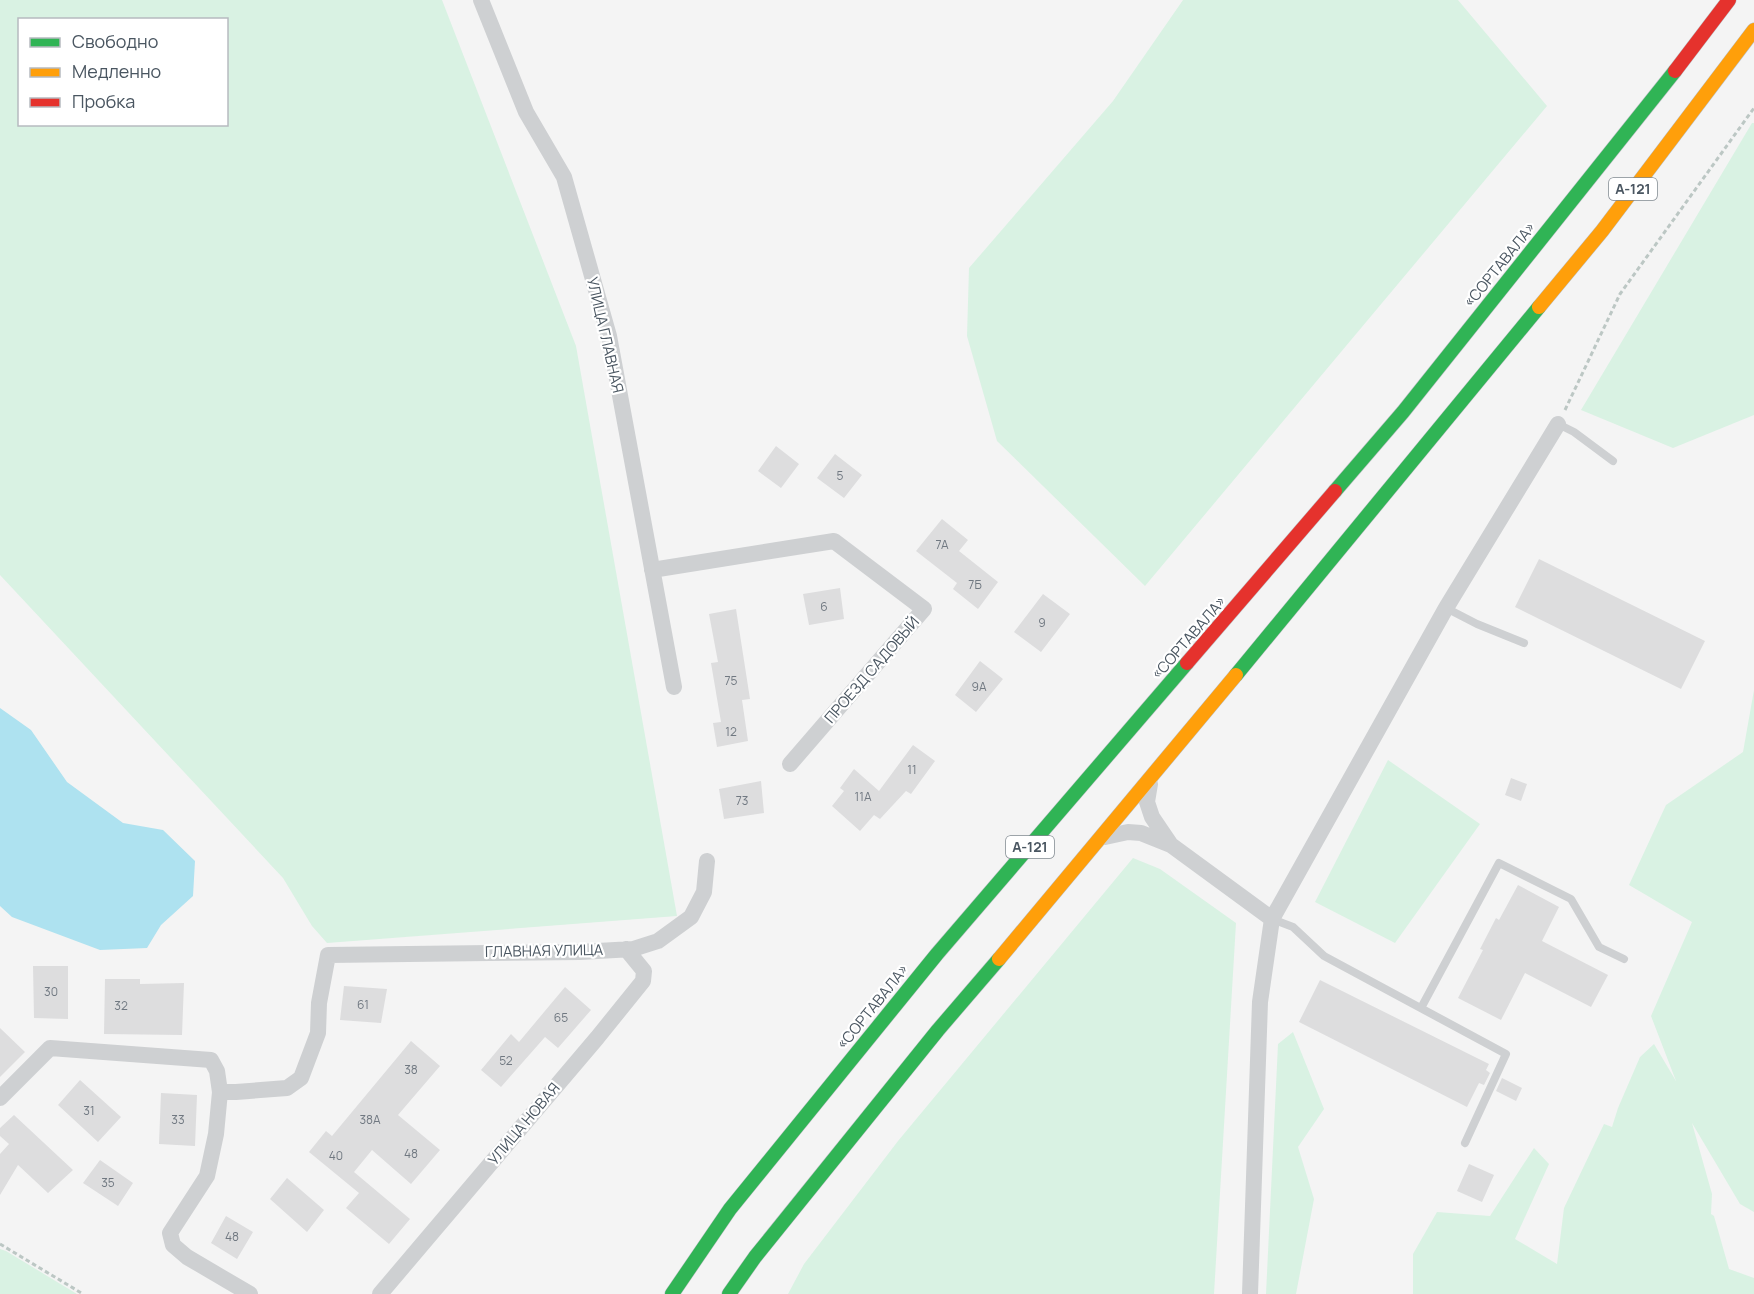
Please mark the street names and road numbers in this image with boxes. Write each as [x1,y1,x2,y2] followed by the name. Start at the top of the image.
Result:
[1609,178,1657,200] road number: А-121
[1459,218,1541,312] street label: «СОРТАВАЛА»
[582,275,629,395] street label: УЛИЦА ГЛАВНАЯ
[1147,591,1231,684] street label: «СОРТАВАЛА»
[819,612,924,728] street label: ПРОЕЗД САДОВЫЙ
[1006,836,1054,858] road number: А-121
[485,939,604,962] street label: ГЛАВНАЯ УЛИЦА
[832,960,914,1054] street label: «СОРТАВАЛА»
[483,1078,564,1169] street label: УЛИЦА НОВАЯ

